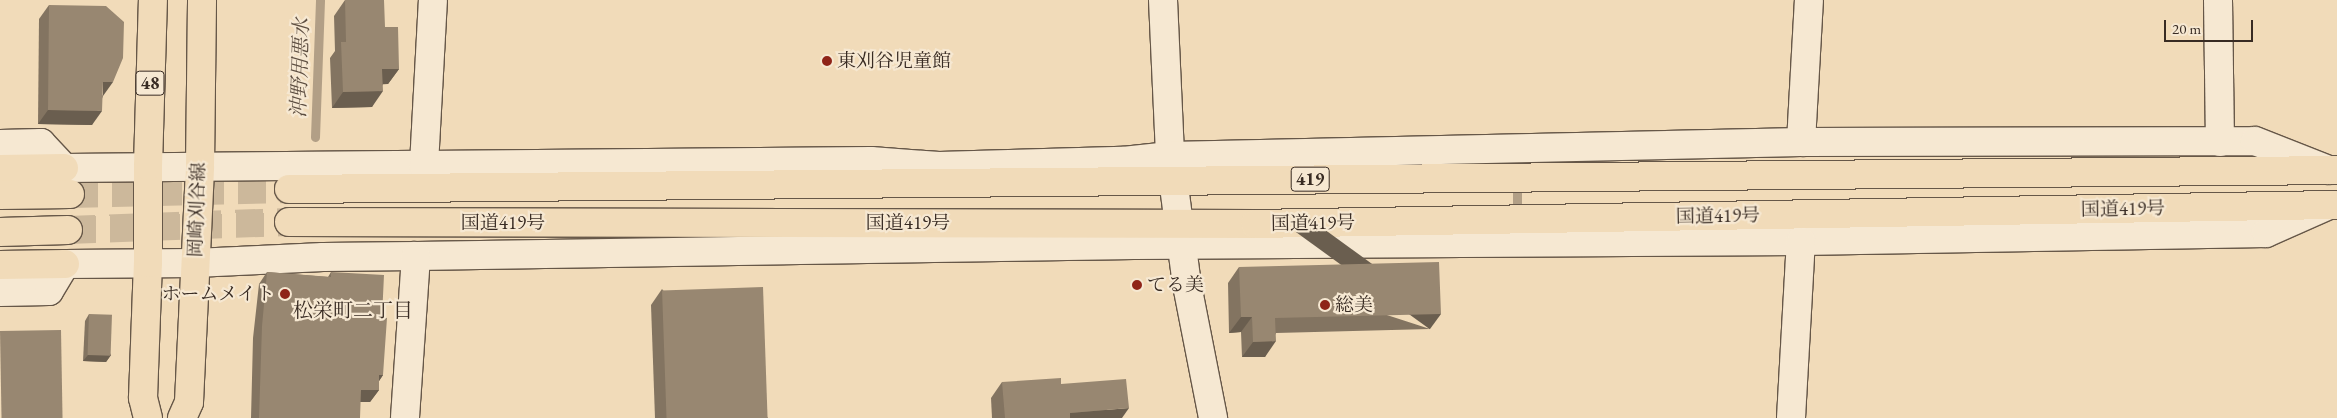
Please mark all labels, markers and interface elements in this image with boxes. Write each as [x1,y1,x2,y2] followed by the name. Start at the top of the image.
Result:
[2167,10,2256,42] scale bar
[286,18,314,118] water label: 沖野用悪水
[2172,19,2201,38] text: 20 m
[837,50,951,72] place label: 東刈谷児童館
[821,55,833,67] marker: 東刈谷児童館
[135,68,165,99] road number: 48
[184,162,210,258] street label: 岡崎刈谷線
[1290,163,1330,194] road number: 419
[2081,197,2165,221] street label: 国道419号
[1676,204,1760,228] street label: 国道419号
[1271,211,1355,235] street label: 国道419号
[461,212,545,234] street label: 国道419号
[866,212,950,234] street label: 国道419号
[1147,274,1204,296] place label: てる美
[1131,279,1143,291] marker: てる美
[161,283,275,305] place label: ホームメイト
[279,288,291,300] marker: ホームメイト
[1335,294,1373,316] place label: 総美
[293,298,413,322] district label: 松栄町二丁目
[1319,299,1331,311] marker: 総美

